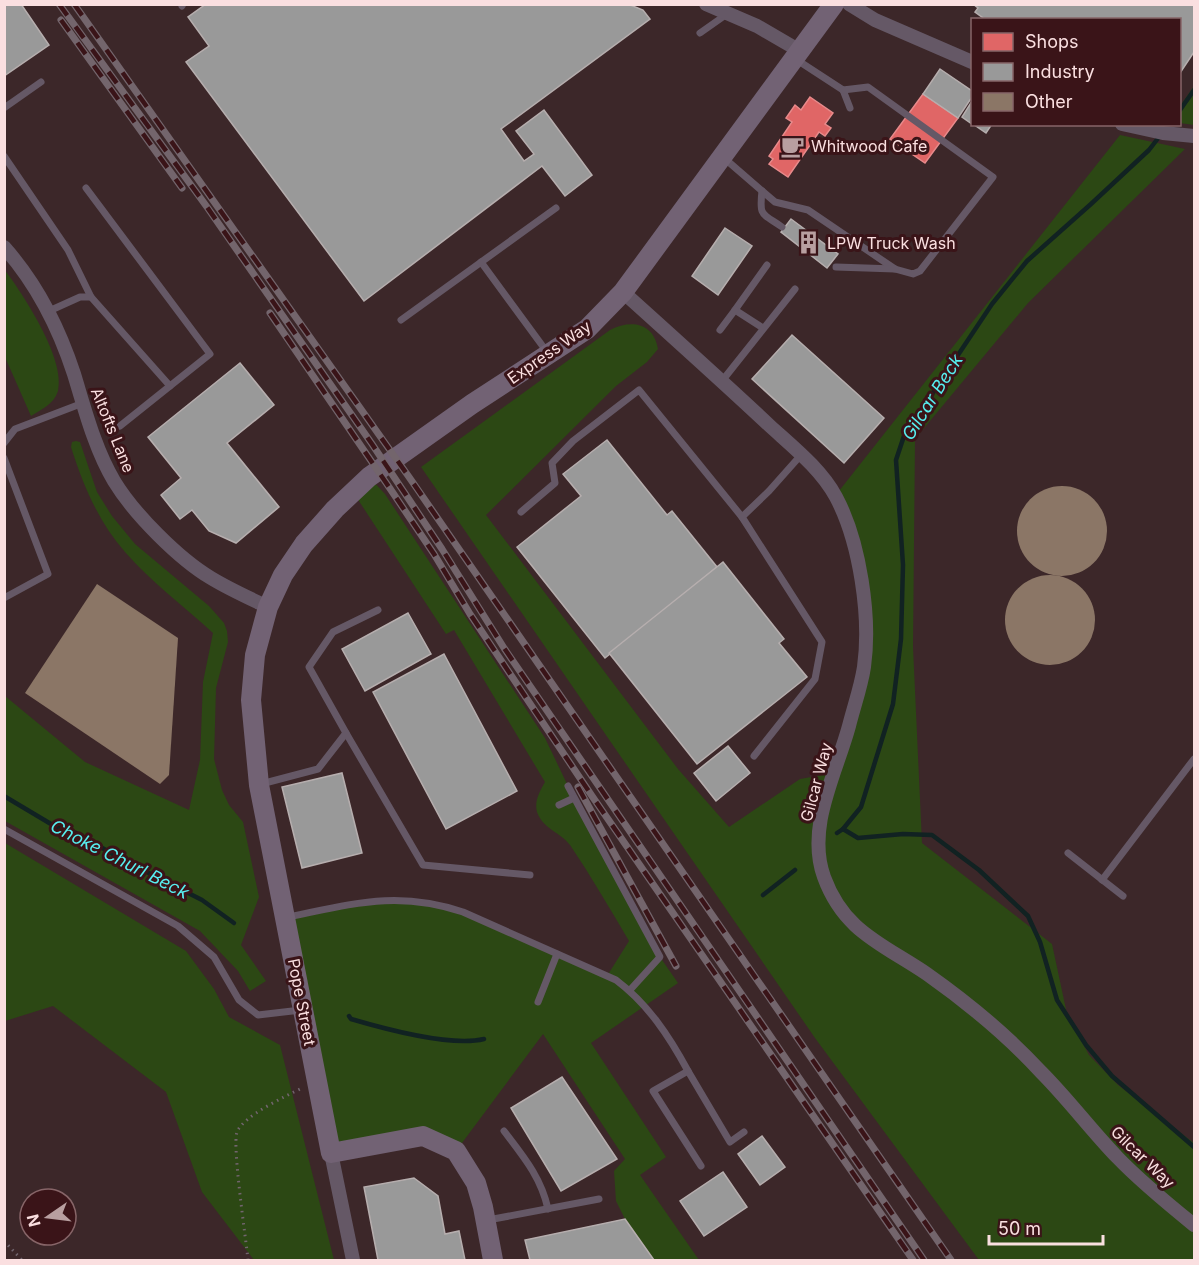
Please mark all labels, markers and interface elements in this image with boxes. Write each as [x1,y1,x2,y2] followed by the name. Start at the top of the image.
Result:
[971,18,1181,126] legend
[1025,31,1079,52] text: Shops
[1025,61,1095,82] text: Industry
[1025,91,1073,112] text: Other
[780,133,806,159] cafe icon: Whitwood Cafe
[811,136,927,156] place label: Whitwood Cafe
[796,230,822,256] building icon: LPW Truck Wash
[827,233,956,253] place label: LPW Truck Wash
[503,316,595,388] street label: Express Way
[897,349,967,444] water label: Gilcar Beck
[87,385,139,475] street label: Altofts Lane
[796,740,836,824] street label: Gilcar Way
[47,815,194,904] water label: Choke Churl Beck
[284,957,320,1047] street label: Pope Street
[1107,1122,1179,1192] street label: Gilcar Way
[18,1187,78,1247] north arrow
[989,1208,1103,1246] scale bar
[22,1212,45,1229] text: N
[998,1218,1041,1239] text: 50 m

